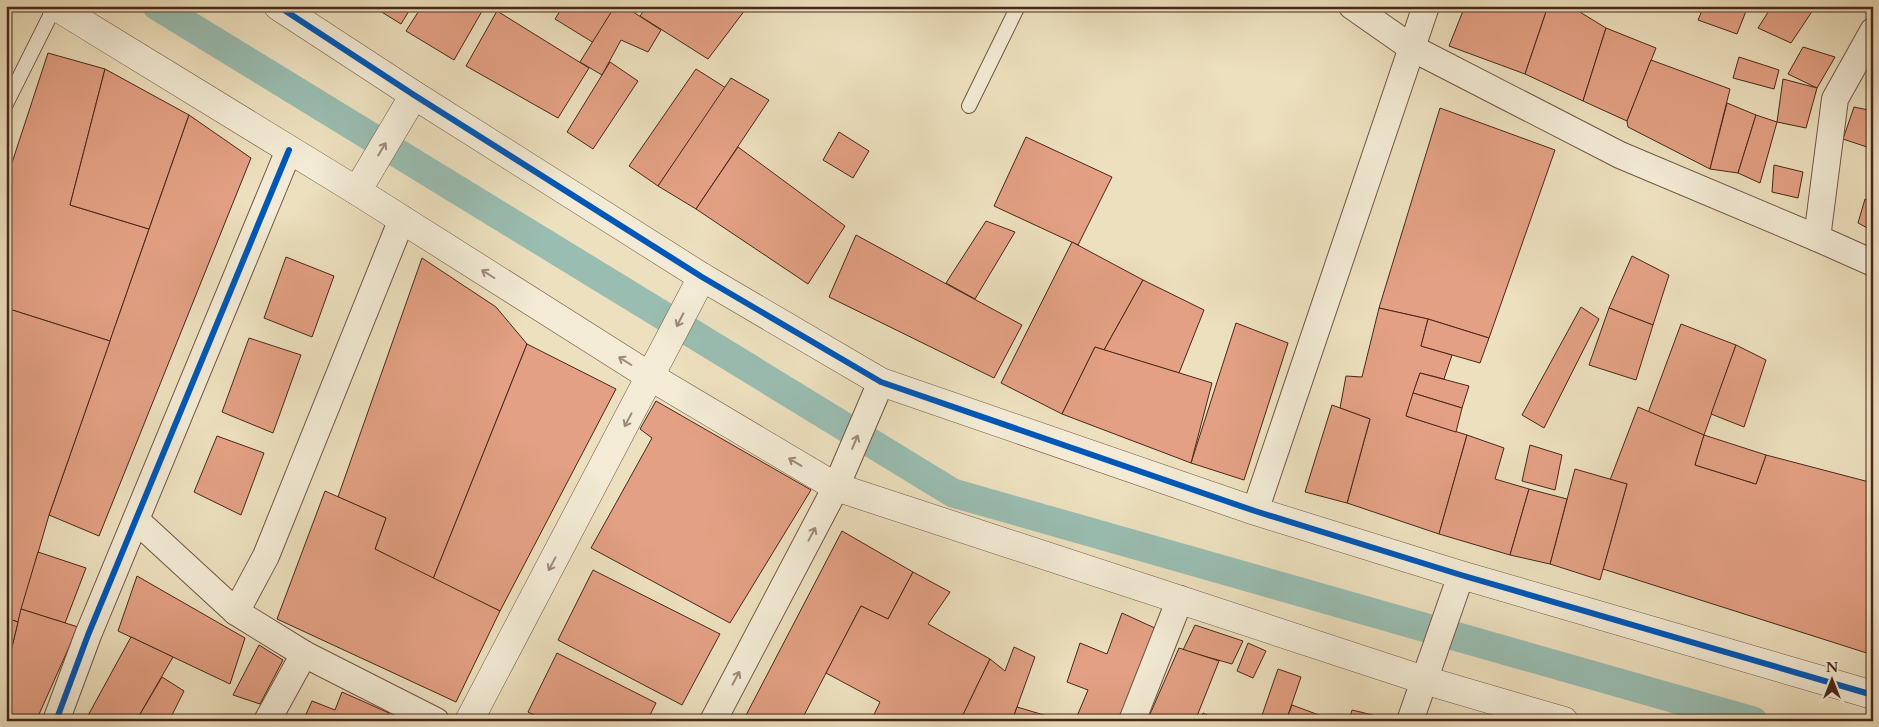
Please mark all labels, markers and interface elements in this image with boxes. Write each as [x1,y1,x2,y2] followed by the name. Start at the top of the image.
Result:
[377,142,387,156] one-way arrow
[481,268,495,279] one-way arrow
[675,312,684,327] one-way arrow
[619,355,633,365] one-way arrow
[623,412,632,427] one-way arrow
[851,435,861,450] one-way arrow
[788,457,802,467] one-way arrow
[808,527,817,542] one-way arrow
[547,556,557,571] one-way arrow
[1806,654,1856,704] north arrow
[1826,658,1838,677] text: N
[731,670,741,685] one-way arrow

